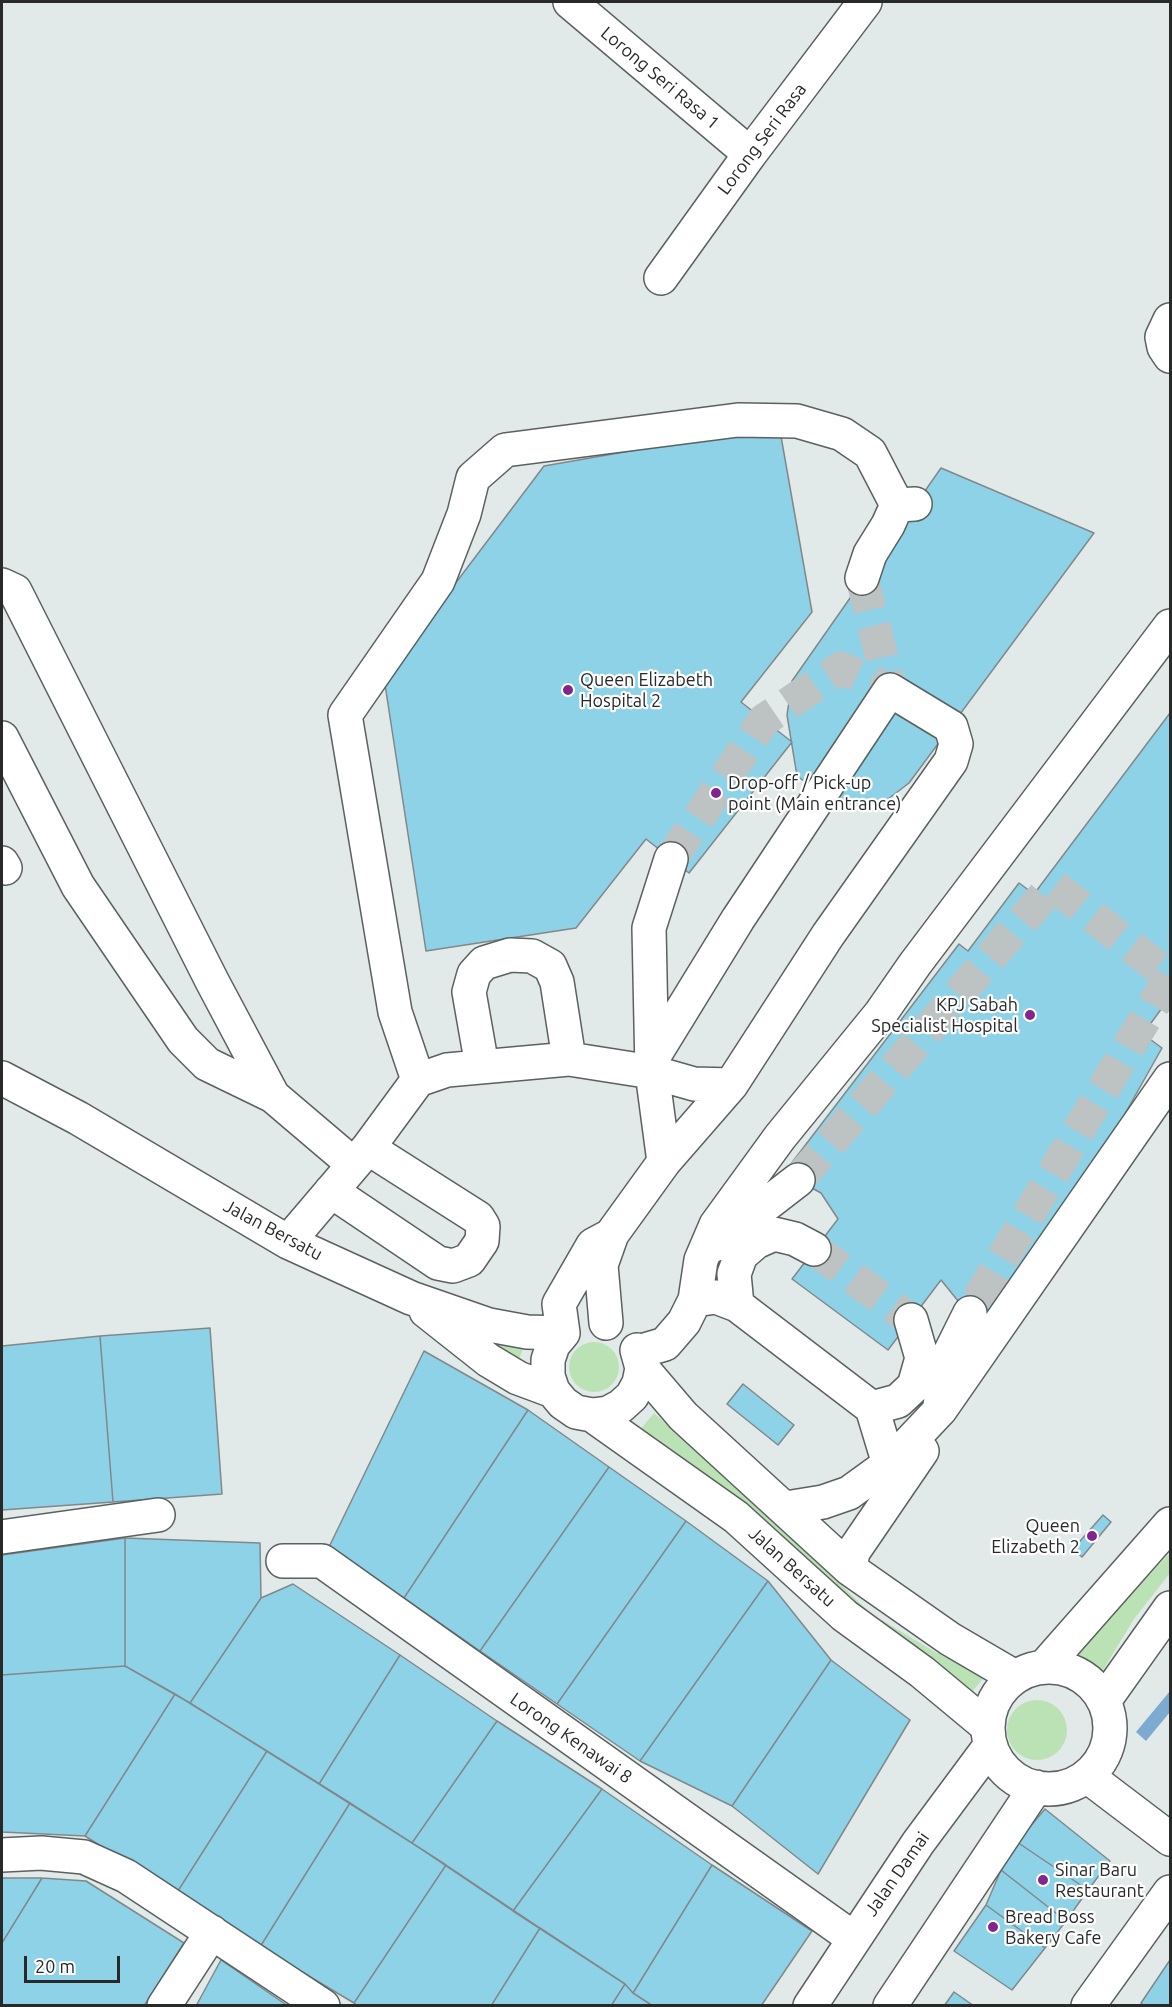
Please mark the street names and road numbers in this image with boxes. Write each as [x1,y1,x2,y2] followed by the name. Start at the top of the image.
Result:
[596,22,724,134] street label: Lorong Seri Rasa 1
[713,79,811,199] street label: Lorong Seri Rasa
[220,1195,326,1265] street label: Jalan Bersatu
[744,1522,840,1612] street label: Jalan Bersatu
[506,1688,636,1788] street label: Lorong Kenawai 8
[860,1828,934,1920] street label: Jalan Damai

